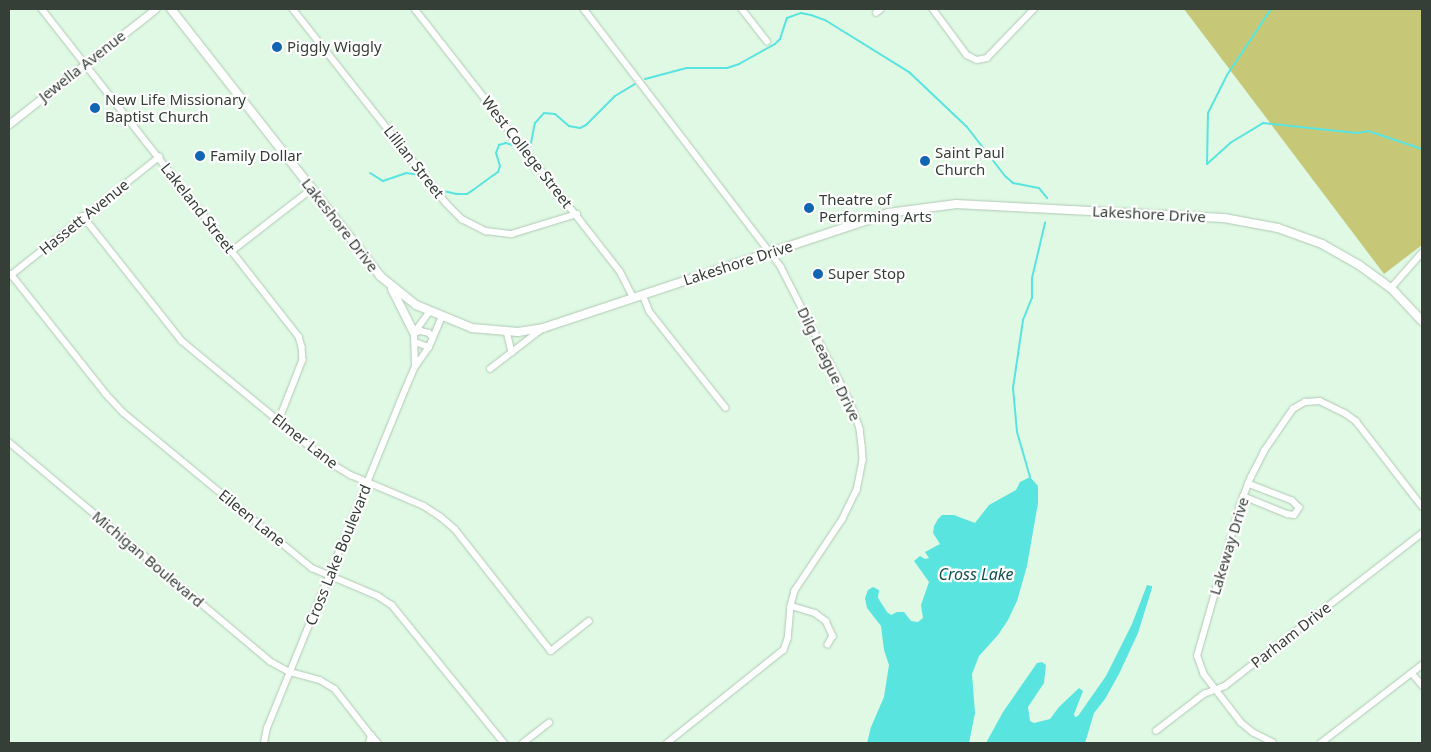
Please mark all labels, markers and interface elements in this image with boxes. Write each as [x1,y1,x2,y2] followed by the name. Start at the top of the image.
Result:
[35,27,129,105] street label: Jewella Avenue
[287,38,382,56] place label: Piggly Wiggly
[271,41,283,53] marker: Piggly Wiggly
[105,90,246,125] place label: New Life Missionary Baptist Church
[478,93,576,211] street label: West College Street
[89,102,101,114] marker: New Life Missionary Baptist Church
[380,122,448,202] street label: Lillian Street
[935,143,1005,178] place label: Saint Paul Church
[210,147,302,165] place label: Family Dollar
[194,150,206,162] marker: Family Dollar
[919,155,931,167] marker: Saint Paul Church
[157,159,239,257] street label: Lakeland Street
[36,175,132,259] street label: Hassett Avenue
[298,175,382,275] street label: Lakeshore Drive
[819,190,932,225] place label: Theatre of Performing Arts
[803,202,815,214] marker: Theatre of Performing Arts
[1092,202,1206,226] street label: Lakeshore Drive
[681,237,795,289] street label: Lakeshore Drive
[828,265,905,283] place label: Super Stop
[812,268,824,280] marker: Super Stop
[794,304,864,424] street label: Dilg League Drive
[268,410,342,472] street label: Elmer Lane
[301,482,375,628] street label: Cross Lake Boulevard
[215,486,289,550] street label: Eileen Lane
[1206,495,1252,597] street label: Lakeway Drive
[89,507,207,611] street label: Michigan Boulevard
[939,564,1013,584] water label: Cross Lake
[1247,598,1335,672] street label: Parham Drive

